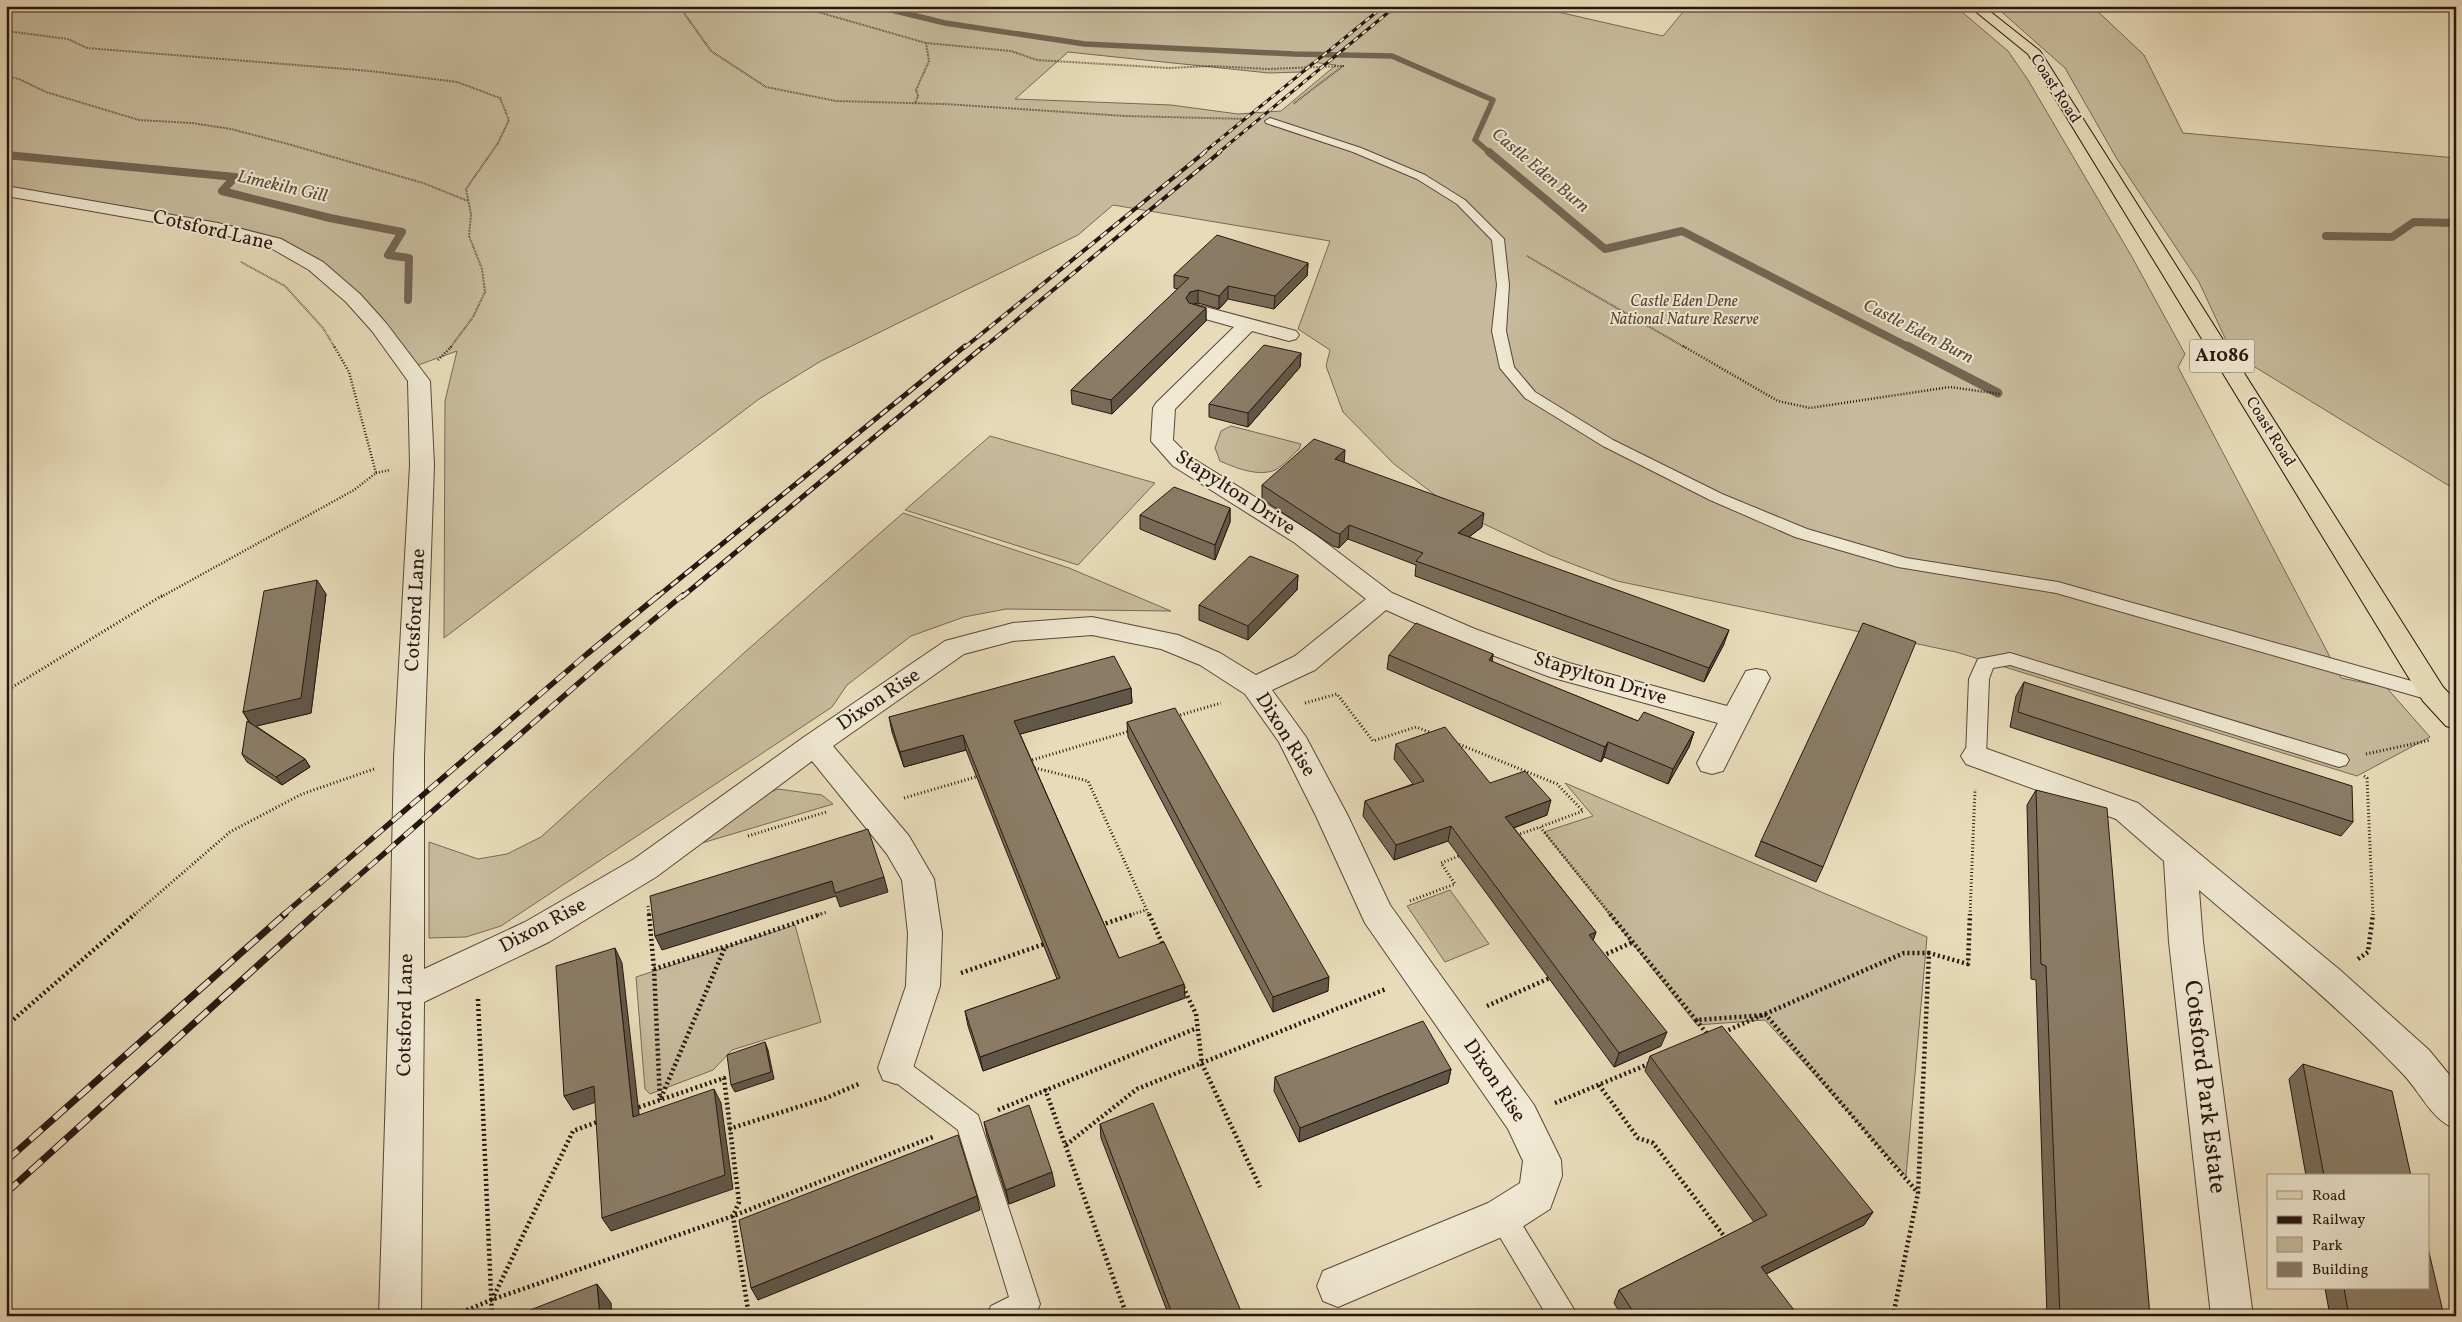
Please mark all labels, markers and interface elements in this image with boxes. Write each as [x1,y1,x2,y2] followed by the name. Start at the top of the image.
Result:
[2024,50,2086,128] street label: Coast Road
[1486,123,1594,219] water label: Castle Eden Burn
[234,164,330,210] water label: Limekiln Gill
[150,204,276,258] street label: Cotsford Lane
[1609,291,1759,331] park label: Castle Eden Dene National Nature Reserve
[1858,293,1978,371] water label: Castle Eden Burn
[2190,340,2254,372] road number: A1086
[2240,393,2300,471] street label: Coast Road
[1169,444,1301,542] street label: Stapylton Drive
[399,548,433,672] street label: Cotsford Lane
[1530,645,1670,713] street label: Stapylton Drive
[832,662,926,738] street label: Dixon Rise
[1248,687,1322,783] street label: Dixon Rise
[495,891,591,961] street label: Dixon Rise
[391,953,421,1077] street label: Cotsford Lane
[2174,978,2234,1196] street label: Cotsford Park Estate
[1456,1034,1532,1128] street label: Dixon Rise
[2267,1174,2430,1290] legend
[2312,1186,2346,1207] text: Road
[2312,1210,2365,1231] text: Railway
[2312,1236,2343,1257] text: Park
[2312,1260,2369,1281] text: Building

